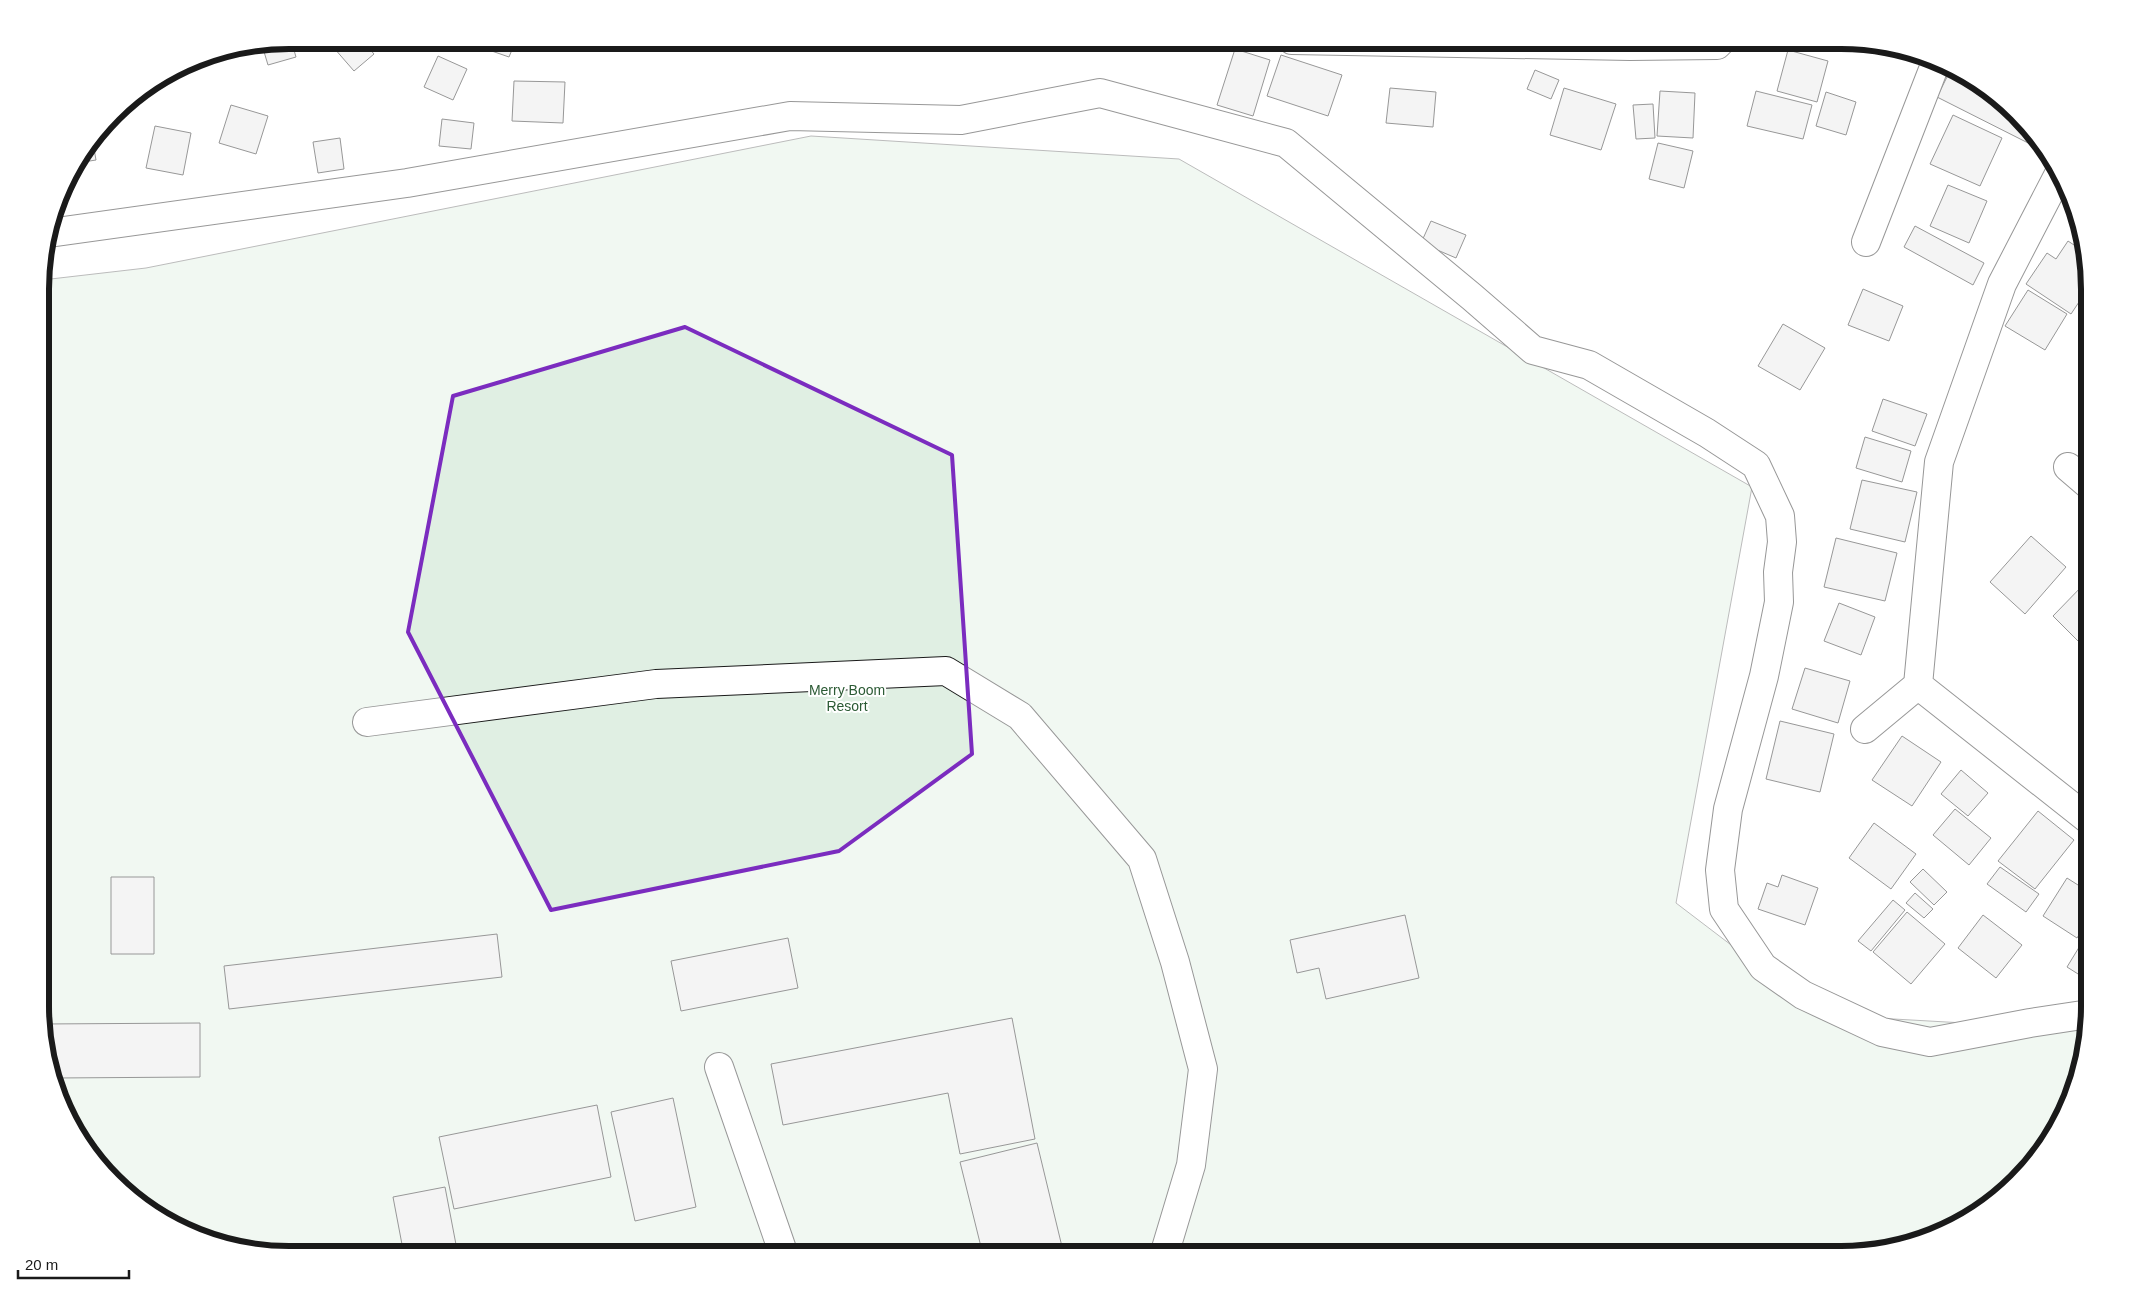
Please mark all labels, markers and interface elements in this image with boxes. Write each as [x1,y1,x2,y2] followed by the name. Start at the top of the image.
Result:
[809,682,885,714] park label: Merry Boom Resort
[18,1248,129,1280] scale bar
[25,1256,58,1273] text: 20 m

